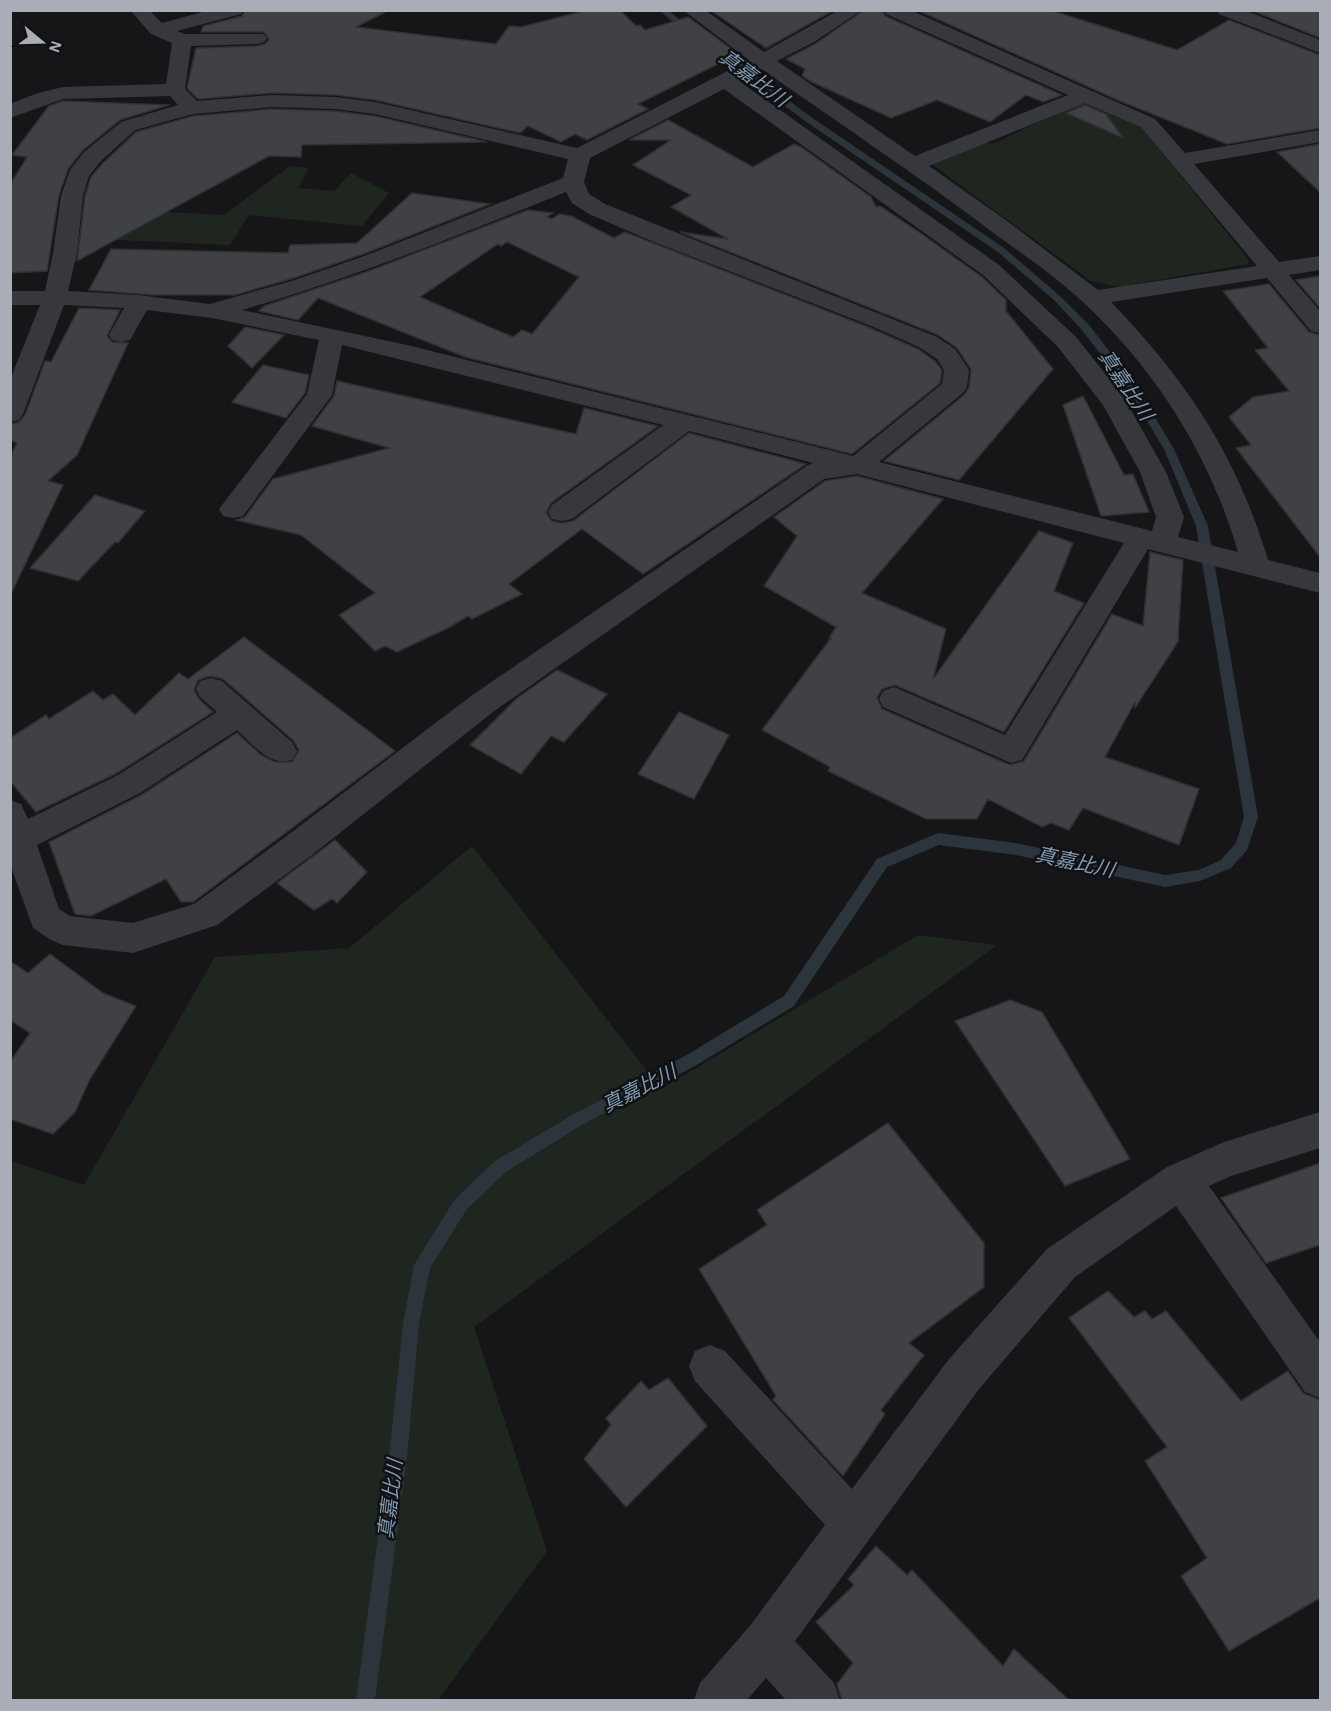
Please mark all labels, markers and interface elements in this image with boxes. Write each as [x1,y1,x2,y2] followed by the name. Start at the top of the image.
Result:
[12,12,72,72] north arrow
[46,39,65,54] text: N
[715,46,794,112] water label: 真嘉比川
[1095,346,1158,426] water label: 真嘉比川
[1034,844,1118,881] water label: 真嘉比川
[599,1060,681,1116] water label: 真嘉比川
[375,1456,406,1540] water label: 真嘉比川

